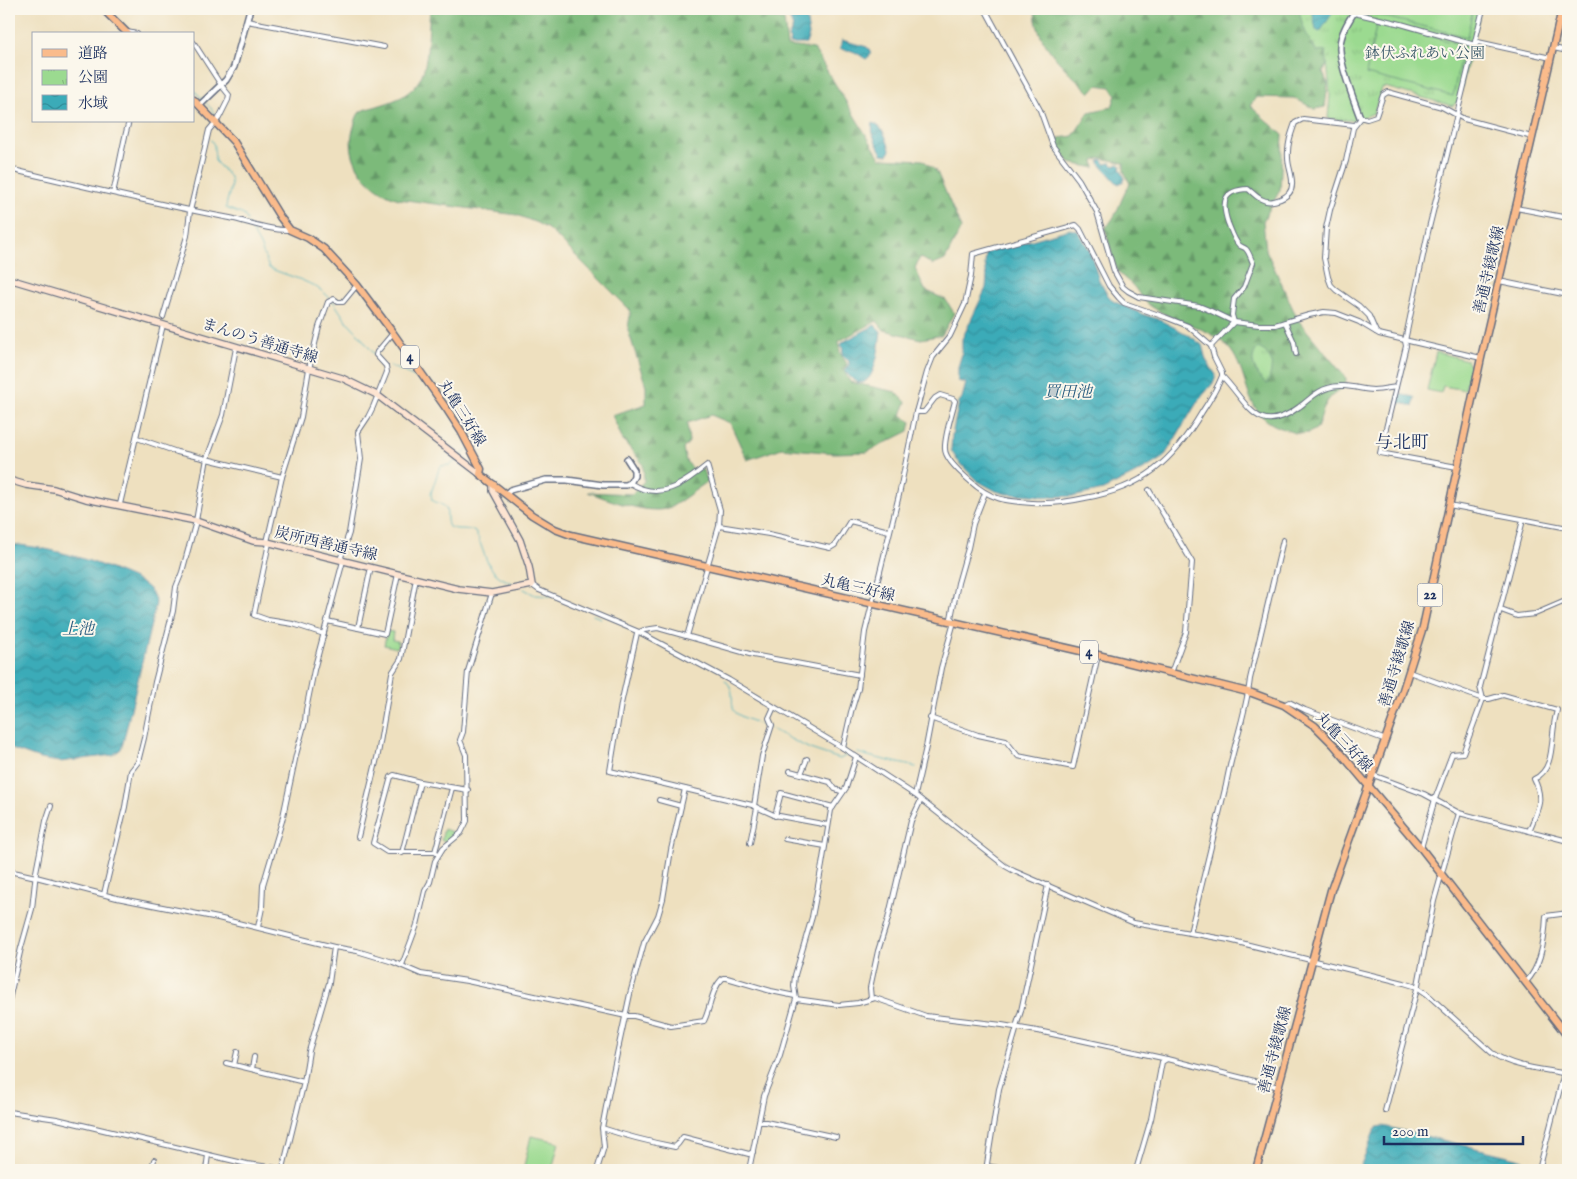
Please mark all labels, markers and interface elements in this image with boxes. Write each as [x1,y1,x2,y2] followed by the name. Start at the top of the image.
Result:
[32,32,195,122] legend
[78,44,108,63] text: 道路
[1365,44,1485,63] park label: 鉢伏ふれあい公園
[78,68,108,87] text: 公園
[78,94,108,113] text: 水域
[1470,224,1508,316] street label: 善通寺綾歌線
[200,314,320,368] street label: まんのう善通寺線
[401,346,419,368] road number: 4
[434,376,490,450] street label: 丸亀三好線
[1044,383,1094,403] water label: 買田池
[1375,432,1429,455] district label: 与北町
[273,523,379,565] street label: 炭所西善通寺線
[819,570,897,606] street label: 丸亀三好線
[1418,584,1442,606] road number: 22
[1375,618,1419,710] street label: 善通寺綾歌線
[62,620,96,640] water label: 上池
[1080,640,1098,664] road number: 4
[1311,708,1377,776] street label: 丸亀三好線
[1254,1004,1296,1096] street label: 善通寺綾歌線
[1384,1114,1523,1146] scale bar
[1392,1122,1429,1141] text: 200 m

